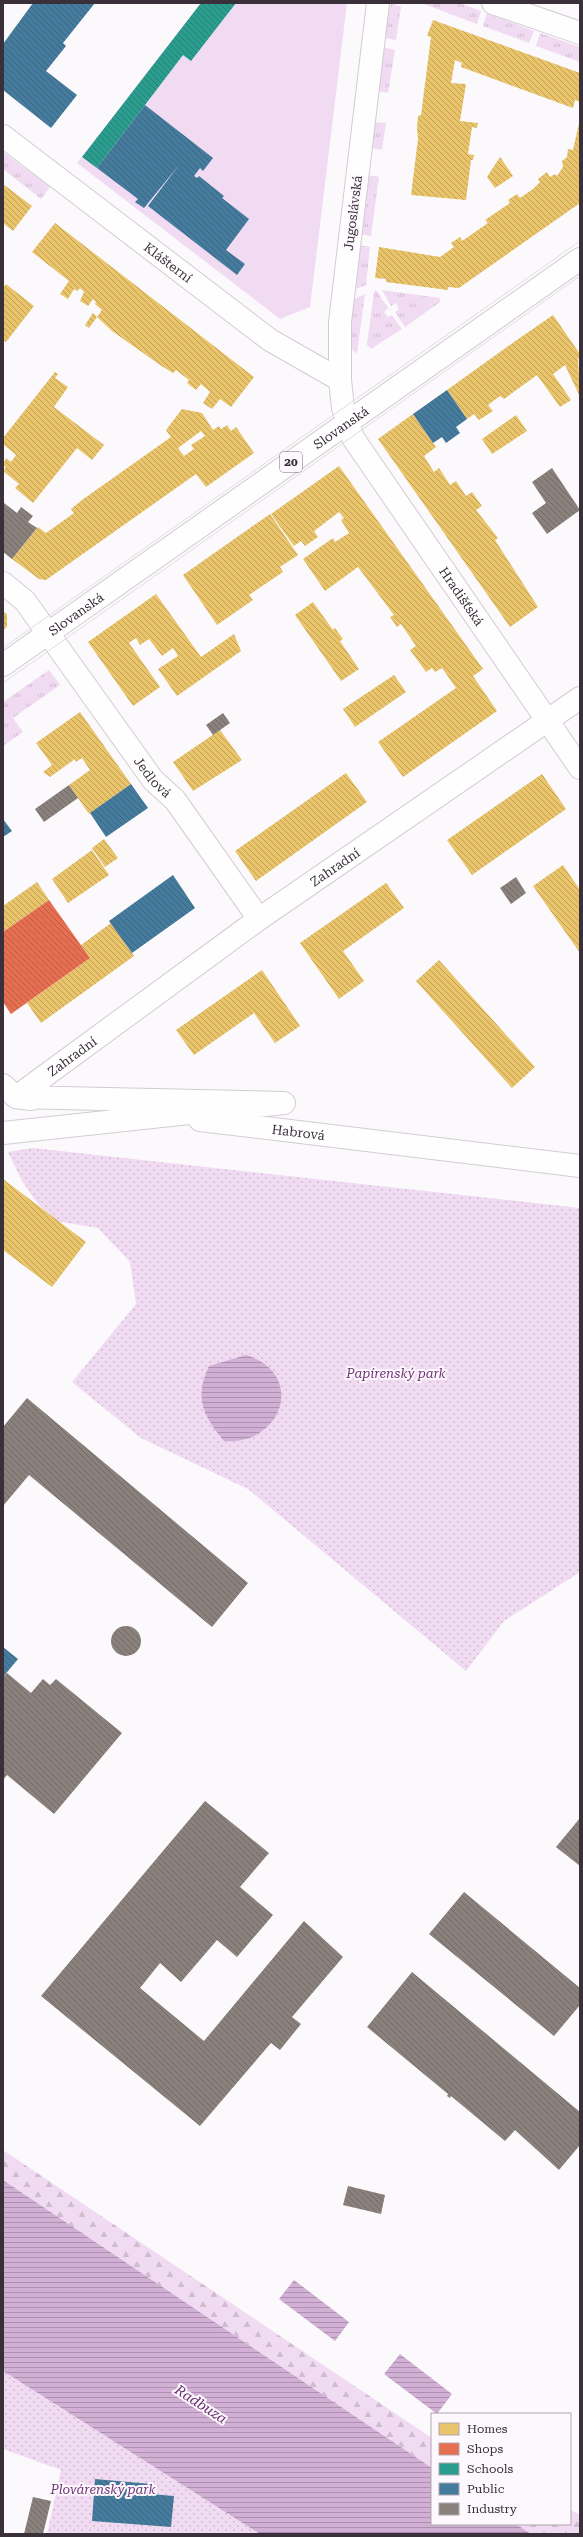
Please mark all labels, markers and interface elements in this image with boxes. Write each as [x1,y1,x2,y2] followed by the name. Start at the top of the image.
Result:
[341,175,365,251] street label: Jugoslávská
[141,239,195,285] street label: Klášterní
[310,403,371,452] street label: Slovanská
[280,452,302,472] road number: 20
[436,564,487,628] street label: Hradišťská
[45,589,106,638] street label: Slovanská
[131,754,174,800] street label: Jedlová
[307,845,362,889] street label: Zahradní
[45,1033,99,1079] street label: Zahradní
[271,1121,326,1143] street label: Habrová
[345,1366,447,1381] park label: Papírenský park
[171,2381,230,2427] water label: Radbuza
[431,2413,571,2525] legend
[467,2422,508,2436] text: Homes
[467,2442,503,2456] text: Shops
[467,2462,514,2476] text: Schools
[49,2482,157,2497] park label: Plovárenský park
[467,2482,505,2496] text: Public
[467,2502,518,2516] text: Industry

